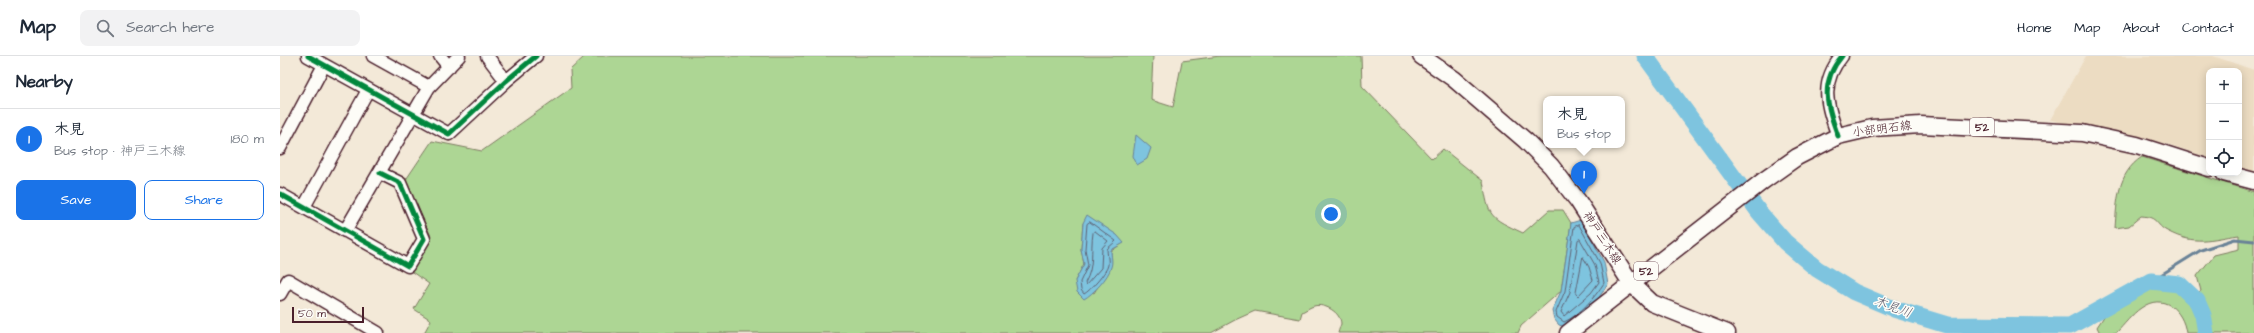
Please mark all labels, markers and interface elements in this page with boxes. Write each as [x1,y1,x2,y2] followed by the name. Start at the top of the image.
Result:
[80,10,360,46] search box
[20,14,56,41] text: Map
[94,17,116,39] icon: search
[126,17,215,38] text: Search here
[2017,18,2052,38] text: Home
[2074,18,2100,38] text: Map
[2122,18,2160,38] text: About
[2182,18,2234,38] text: Contact
[2206,68,2242,176] map controls
[2206,68,2242,104] button: +
[16,70,73,94] text: Nearby
[1543,96,1625,148] popup
[1557,104,1587,125] text: 木見
[2206,104,2242,140] button: −
[1851,117,1913,141] street label: 小部明石線
[1970,118,1994,136] road number: 52
[54,119,84,140] text: 木見
[1557,125,1611,143] text: Bus stop
[28,130,30,148] text: 1
[230,130,264,148] text: 180 m
[2206,140,2242,176] button: locate
[54,142,185,160] text: Bus stop · 神戸三木線
[1571,161,1597,194] pin: 1
[16,180,136,220] button: Save
[144,180,264,220] button: Share
[1321,204,1341,224] your location
[1579,208,1625,268] street label: 神戸三木線
[1634,262,1658,280] road number: 52
[1872,292,1914,322] water label: 木見川
[292,305,364,324] scale bar
[298,306,326,321] text: 50 m

